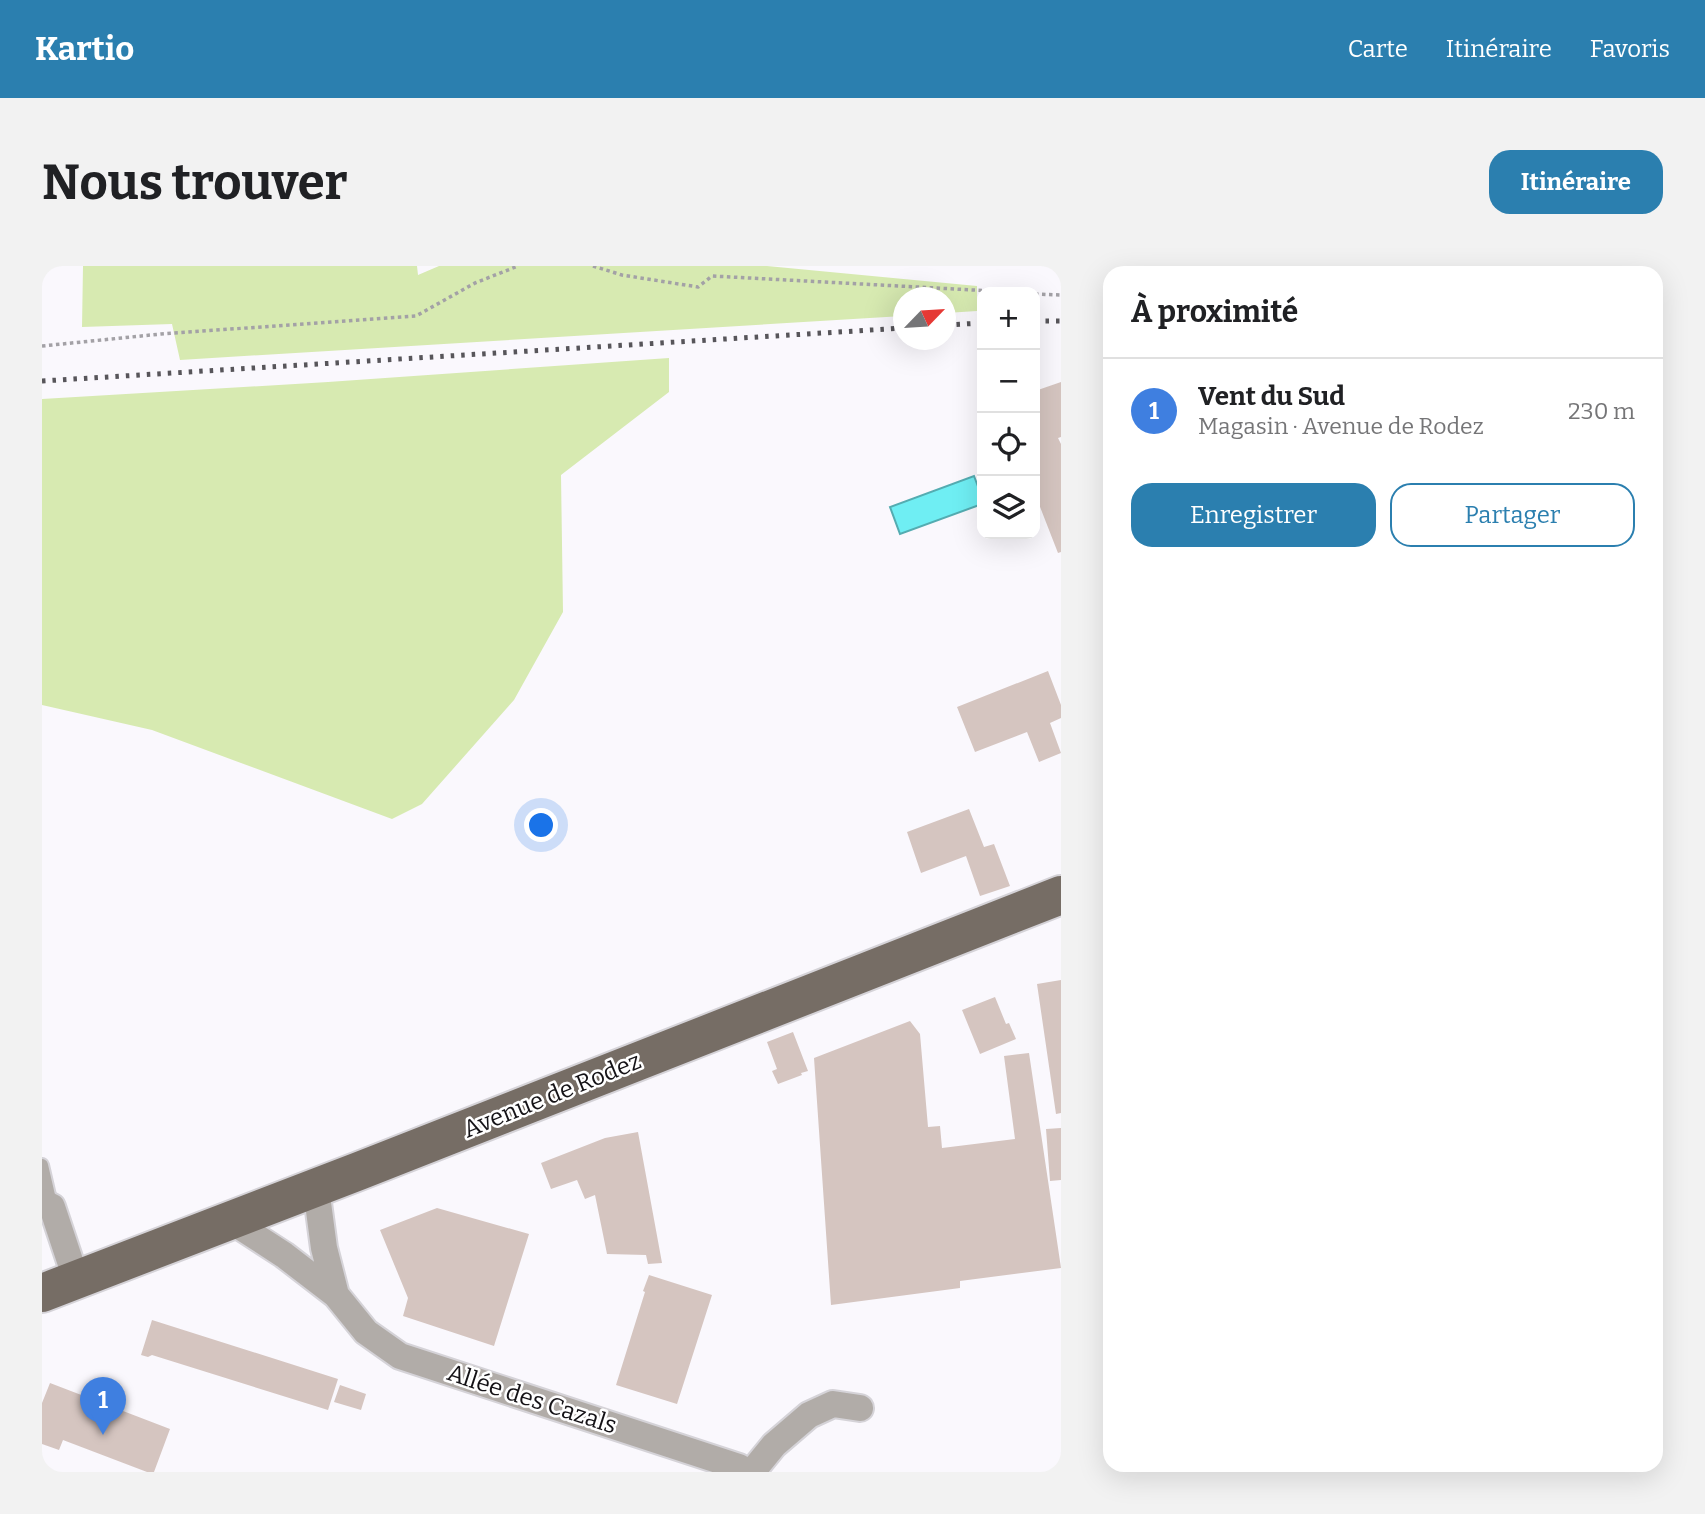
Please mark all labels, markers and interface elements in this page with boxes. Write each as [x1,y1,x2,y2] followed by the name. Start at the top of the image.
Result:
[35,29,134,69] text: Kartio
[1348,35,1408,63] text: Carte
[1446,35,1552,63] text: Itinéraire
[1590,35,1670,63] text: Favoris
[1489,150,1663,214] button: Itinéraire
[42,153,348,212] text: Nous trouver
[893,287,956,350] north arrow
[977,287,1040,539] map controls
[977,287,1040,350] button: +
[1131,294,1298,330] text: À proximité
[977,350,1040,413] button: −
[1198,381,1345,412] text: Vent du Sud
[1149,397,1159,425] text: 1
[1568,397,1635,425] text: 230 m
[1198,412,1484,440] text: Magasin · Avenue de Rodez
[977,413,1040,476] button: locate
[977,476,1040,539] button: layers
[1131,483,1376,547] button: Enregistrer
[1390,483,1635,547] button: Partager
[524,808,558,842] your location
[459,1047,645,1143] street label: Avenue de Rodez
[444,1358,620,1440] street label: Allée des Cazals
[80,1377,126,1435] pin: 1

